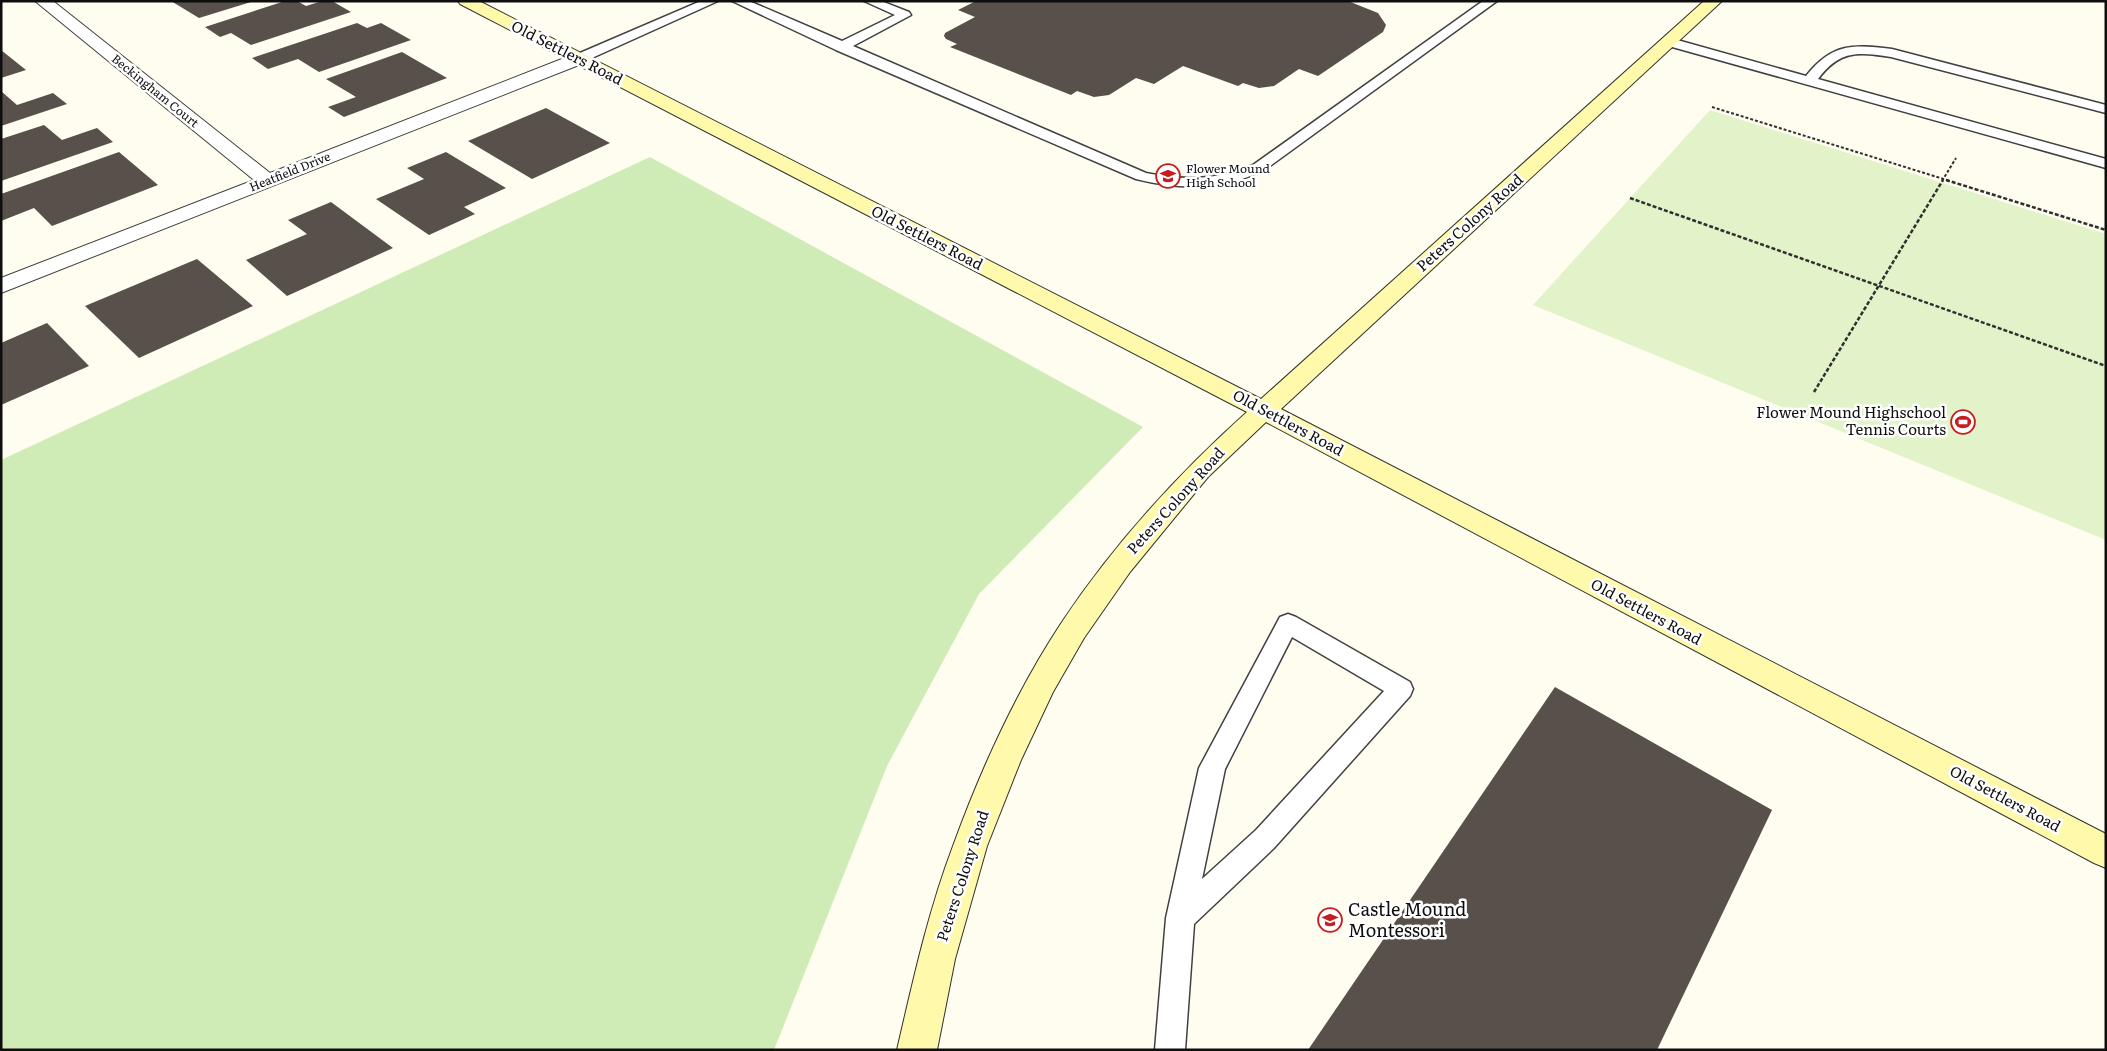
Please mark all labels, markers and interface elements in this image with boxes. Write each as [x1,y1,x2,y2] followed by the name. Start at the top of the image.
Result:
[508,14,628,90] street label: Old Settlers Road
[108,49,203,131] street label: Beckingham Court
[246,147,333,196] street label: Heatfield Drive
[1186,159,1271,191] place label: Flower Mound High School
[1155,163,1181,189] school or university icon: Flower Mound High School
[1410,168,1528,276] street label: Peters Colony Road
[868,199,988,275] street label: Old Settlers Road
[1229,383,1348,461] street label: Old Settlers Road
[1756,400,1946,440] place label: Flower Mound Highschool Tennis Courts
[1950,409,1976,435] sports icon: Flower Mound Highschool Tennis Courts
[1121,441,1229,559] street label: Peters Colony Road
[1587,572,1706,650] street label: Old Settlers Road
[1946,759,2065,837] street label: Old Settlers Road
[929,807,994,944] street label: Peters Colony Road
[1348,895,1466,943] place label: Castle Mound Montessori
[1317,907,1343,933] school or university icon: Castle Mound Montessori

